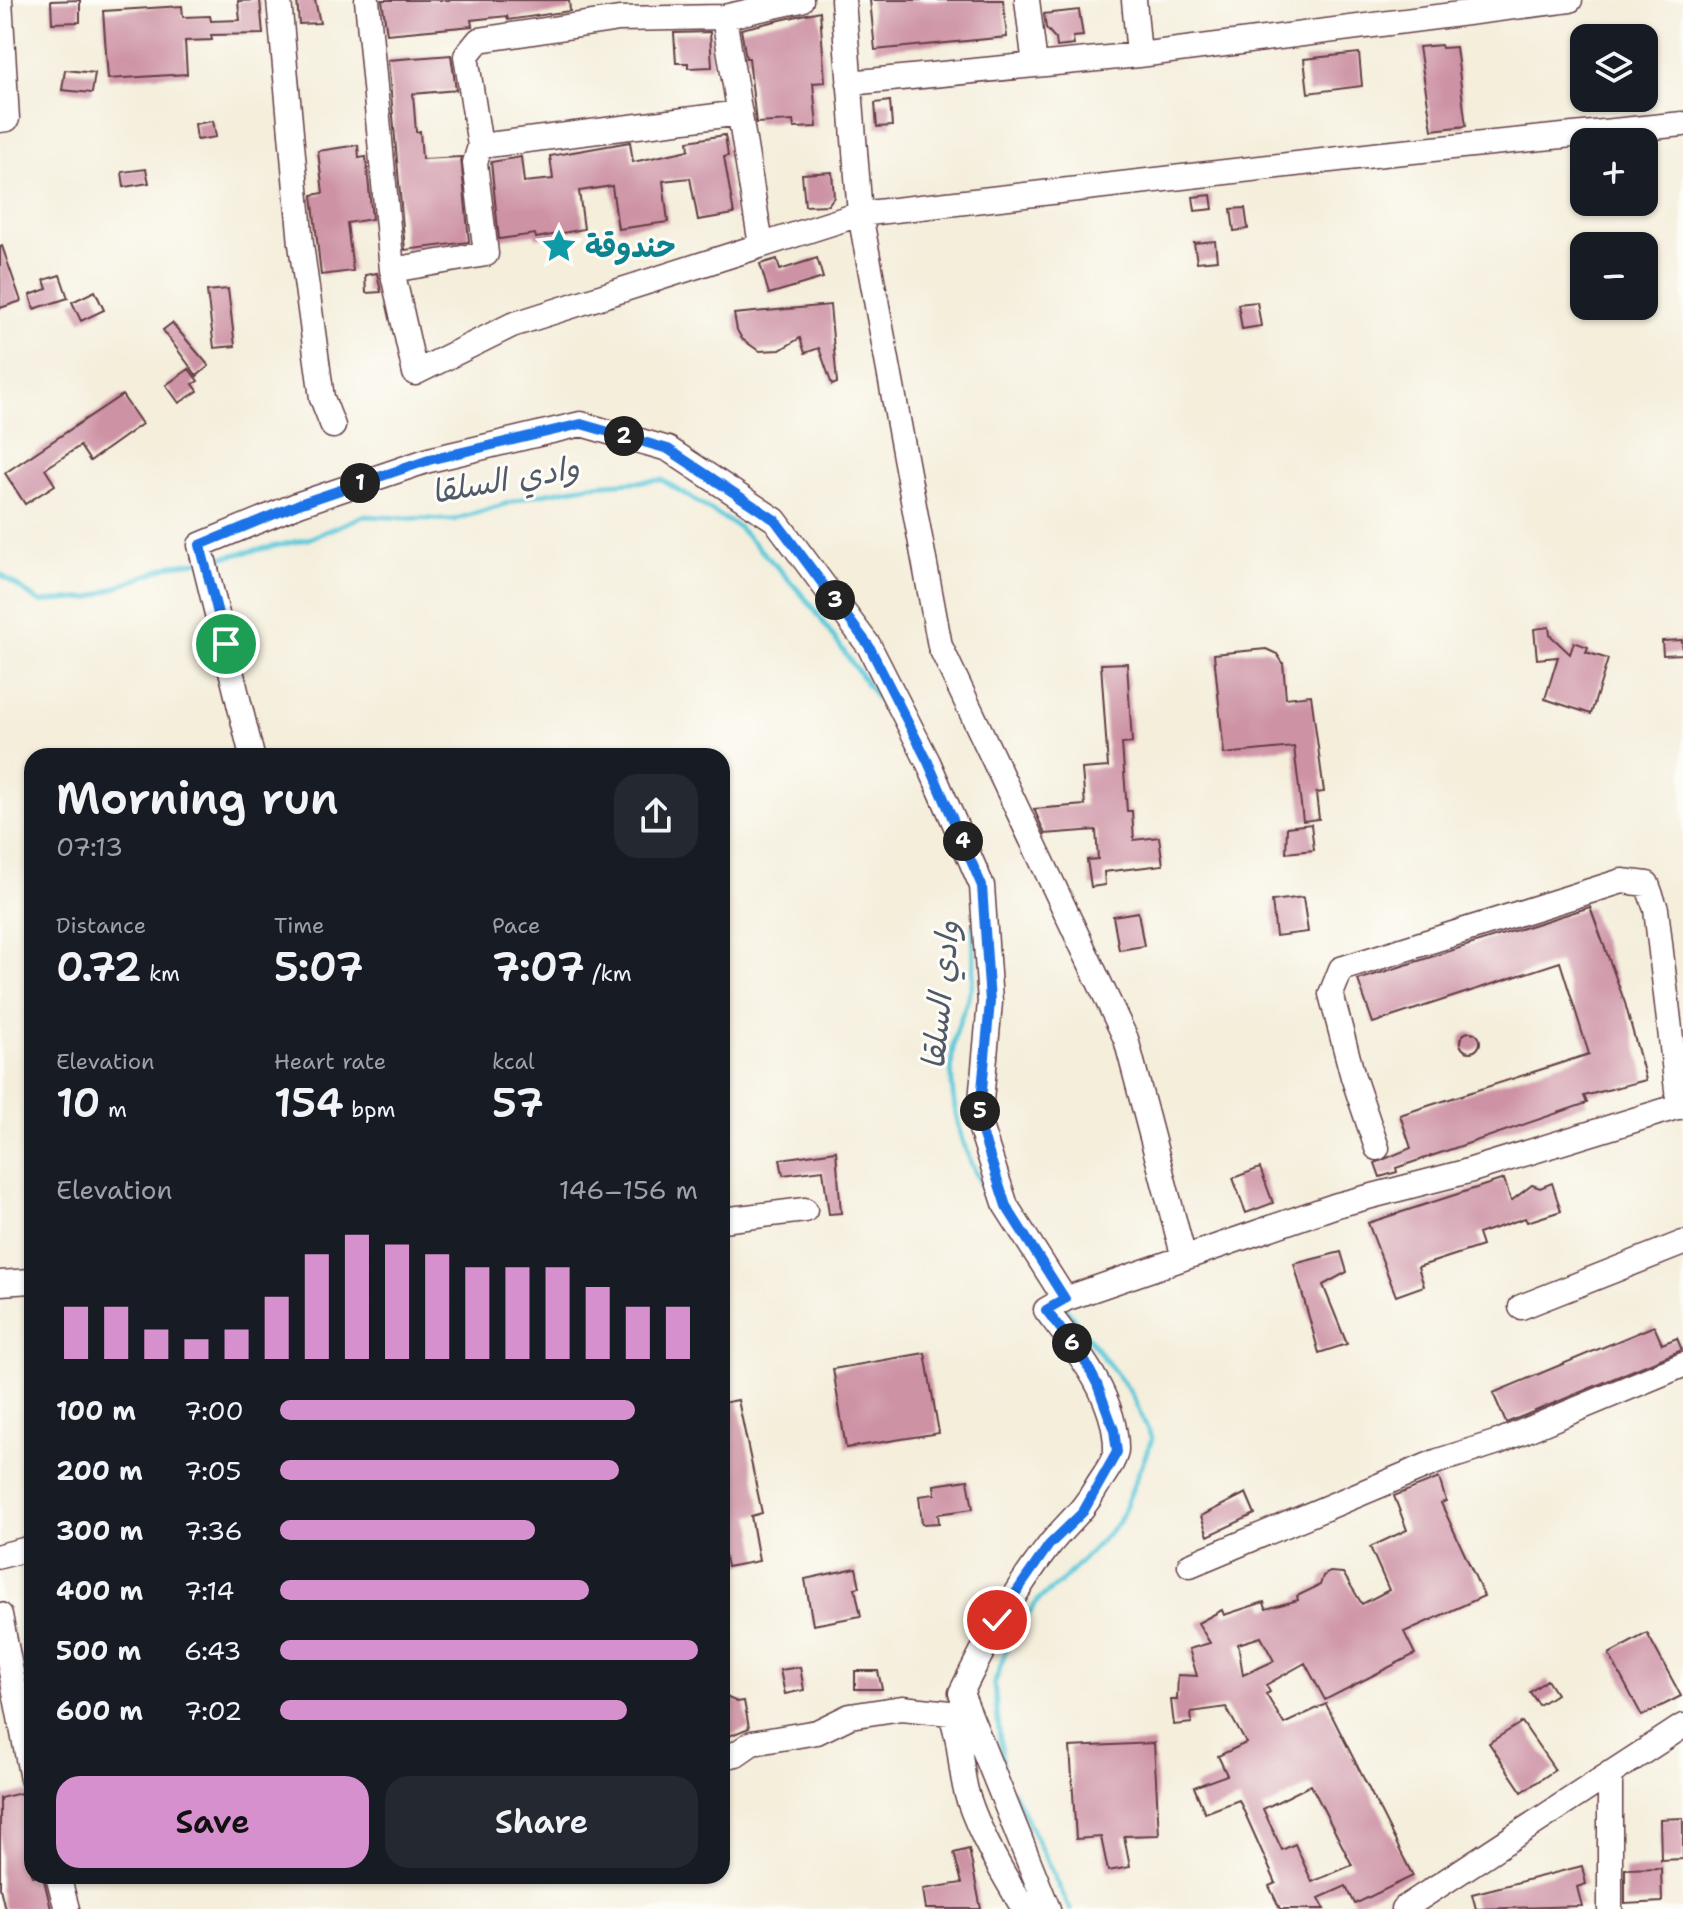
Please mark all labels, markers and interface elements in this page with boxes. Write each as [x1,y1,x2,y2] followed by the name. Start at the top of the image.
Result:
[1570,24,1658,320] map controls
[1570,24,1658,112] button: layers
[1570,128,1658,216] button: +
[585,226,675,267] place label: حندوقة
[540,227,578,265] place icon: حندوقة
[1570,232,1658,320] button: −
[604,416,644,456] pin: 2
[616,421,632,450] text: 2
[428,445,583,515] water label: وادي السلقا
[340,463,380,503] pin: 1
[355,468,365,497] text: 1
[815,580,855,620] pin: 3
[827,585,843,614] text: 3
[192,610,260,678] pin
[204,622,248,666] icon: arrive
[56,769,339,828] text: Morning run
[614,774,698,858] button: share
[943,821,983,861] pin: 4
[955,826,971,855] text: 4
[56,829,123,864] text: 07:13
[56,911,146,940] text: Distance
[274,911,324,940] text: Time
[492,911,540,940] text: Pace
[911,918,971,1072] water label: وادي السلقا
[56,940,141,994] text: 0.72
[274,940,364,994] text: 5:07
[492,940,585,994] text: 7:07
[141,959,180,988] text: km
[585,959,632,988] text: /km
[56,1047,154,1076] text: Elevation
[274,1047,386,1076] text: Heart rate
[492,1047,535,1076] text: kcal
[56,1076,101,1130] text: 10
[274,1076,344,1130] text: 154
[492,1076,544,1130] text: 57
[960,1091,1000,1131] pin: 5
[101,1095,127,1124] text: m
[344,1095,396,1124] text: bpm
[973,1096,987,1125] text: 5
[56,1172,172,1207] text: Elevation
[559,1172,698,1207] text: 146–156 m
[1052,1323,1092,1363] pin: 6
[1064,1328,1080,1357] text: 6
[56,1393,136,1428] text: 100 m
[184,1393,244,1428] text: 7:00
[56,1453,143,1488] text: 200 m
[184,1453,241,1488] text: 7:05
[56,1513,143,1548] text: 300 m
[184,1513,243,1548] text: 7:36
[56,1573,143,1608] text: 400 m
[184,1573,234,1608] text: 7:14
[963,1586,1031,1654] pin
[975,1598,1019,1642] icon: check
[56,1633,141,1668] text: 500 m
[184,1633,242,1668] text: 6:43
[56,1693,143,1728] text: 600 m
[184,1693,242,1728] text: 7:02
[56,1776,369,1868] button: Save
[385,1776,698,1868] button: Share

